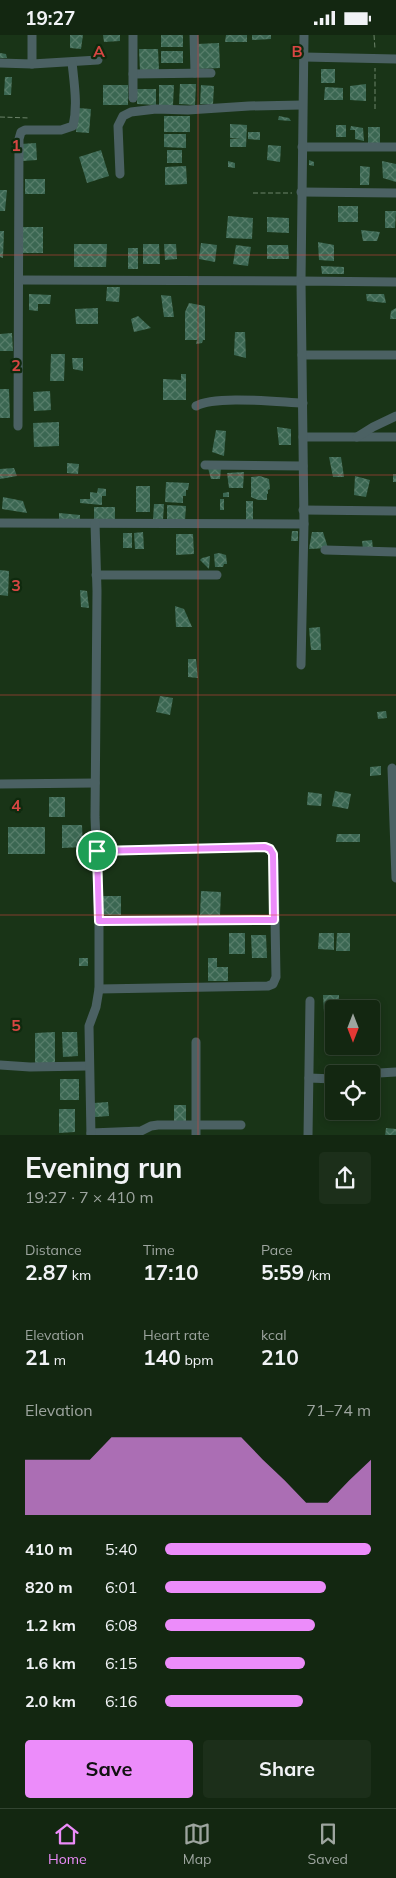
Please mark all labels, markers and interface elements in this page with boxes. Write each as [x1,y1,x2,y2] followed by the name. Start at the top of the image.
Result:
[25,6,75,30] text: 19:27
[93,41,105,61] text: A
[291,41,303,61] text: B
[11,135,21,155] text: 1
[11,355,21,375] text: 2
[11,575,21,595] text: 3
[11,795,21,815] text: 4
[76,830,118,872] pin
[83,837,111,865] icon: arrive
[325,1000,380,1055] north arrow
[325,1000,380,1120] map controls
[11,1015,21,1035] text: 5
[325,1065,380,1120] button: locate
[25,1150,182,1185] text: Evening run
[319,1152,371,1204] button: share
[25,1187,154,1207] text: 19:27 · 7 × 410 m
[25,1241,82,1259] text: Distance
[143,1241,175,1259] text: Time
[261,1241,293,1259] text: Pace
[25,1259,68,1285] text: 2.87
[143,1259,199,1285] text: 17:10
[261,1259,304,1285] text: 5:59
[68,1266,91,1284] text: km
[304,1266,331,1284] text: /km
[25,1326,84,1344] text: Elevation
[143,1326,210,1344] text: Heart rate
[261,1326,287,1344] text: kcal
[25,1344,50,1370] text: 21
[143,1344,181,1370] text: 140
[261,1344,299,1370] text: 210
[50,1351,66,1369] text: m
[181,1351,214,1369] text: bpm
[25,1400,93,1420] text: Elevation
[306,1400,371,1420] text: 71–74 m
[25,1539,73,1559] text: 410 m
[105,1539,137,1559] text: 5:40
[25,1577,73,1597] text: 820 m
[105,1577,137,1597] text: 6:01
[25,1615,76,1635] text: 1.2 km
[105,1615,137,1635] text: 6:08
[25,1653,76,1673] text: 1.6 km
[105,1653,137,1673] text: 6:15
[25,1691,76,1711] text: 2.0 km
[105,1691,137,1711] text: 6:16
[25,1740,193,1798] button: Save
[203,1740,371,1798] button: Share
[48,1820,87,1868] tab: Home
[183,1820,212,1868] tab: Map
[308,1820,348,1868] tab: Saved

